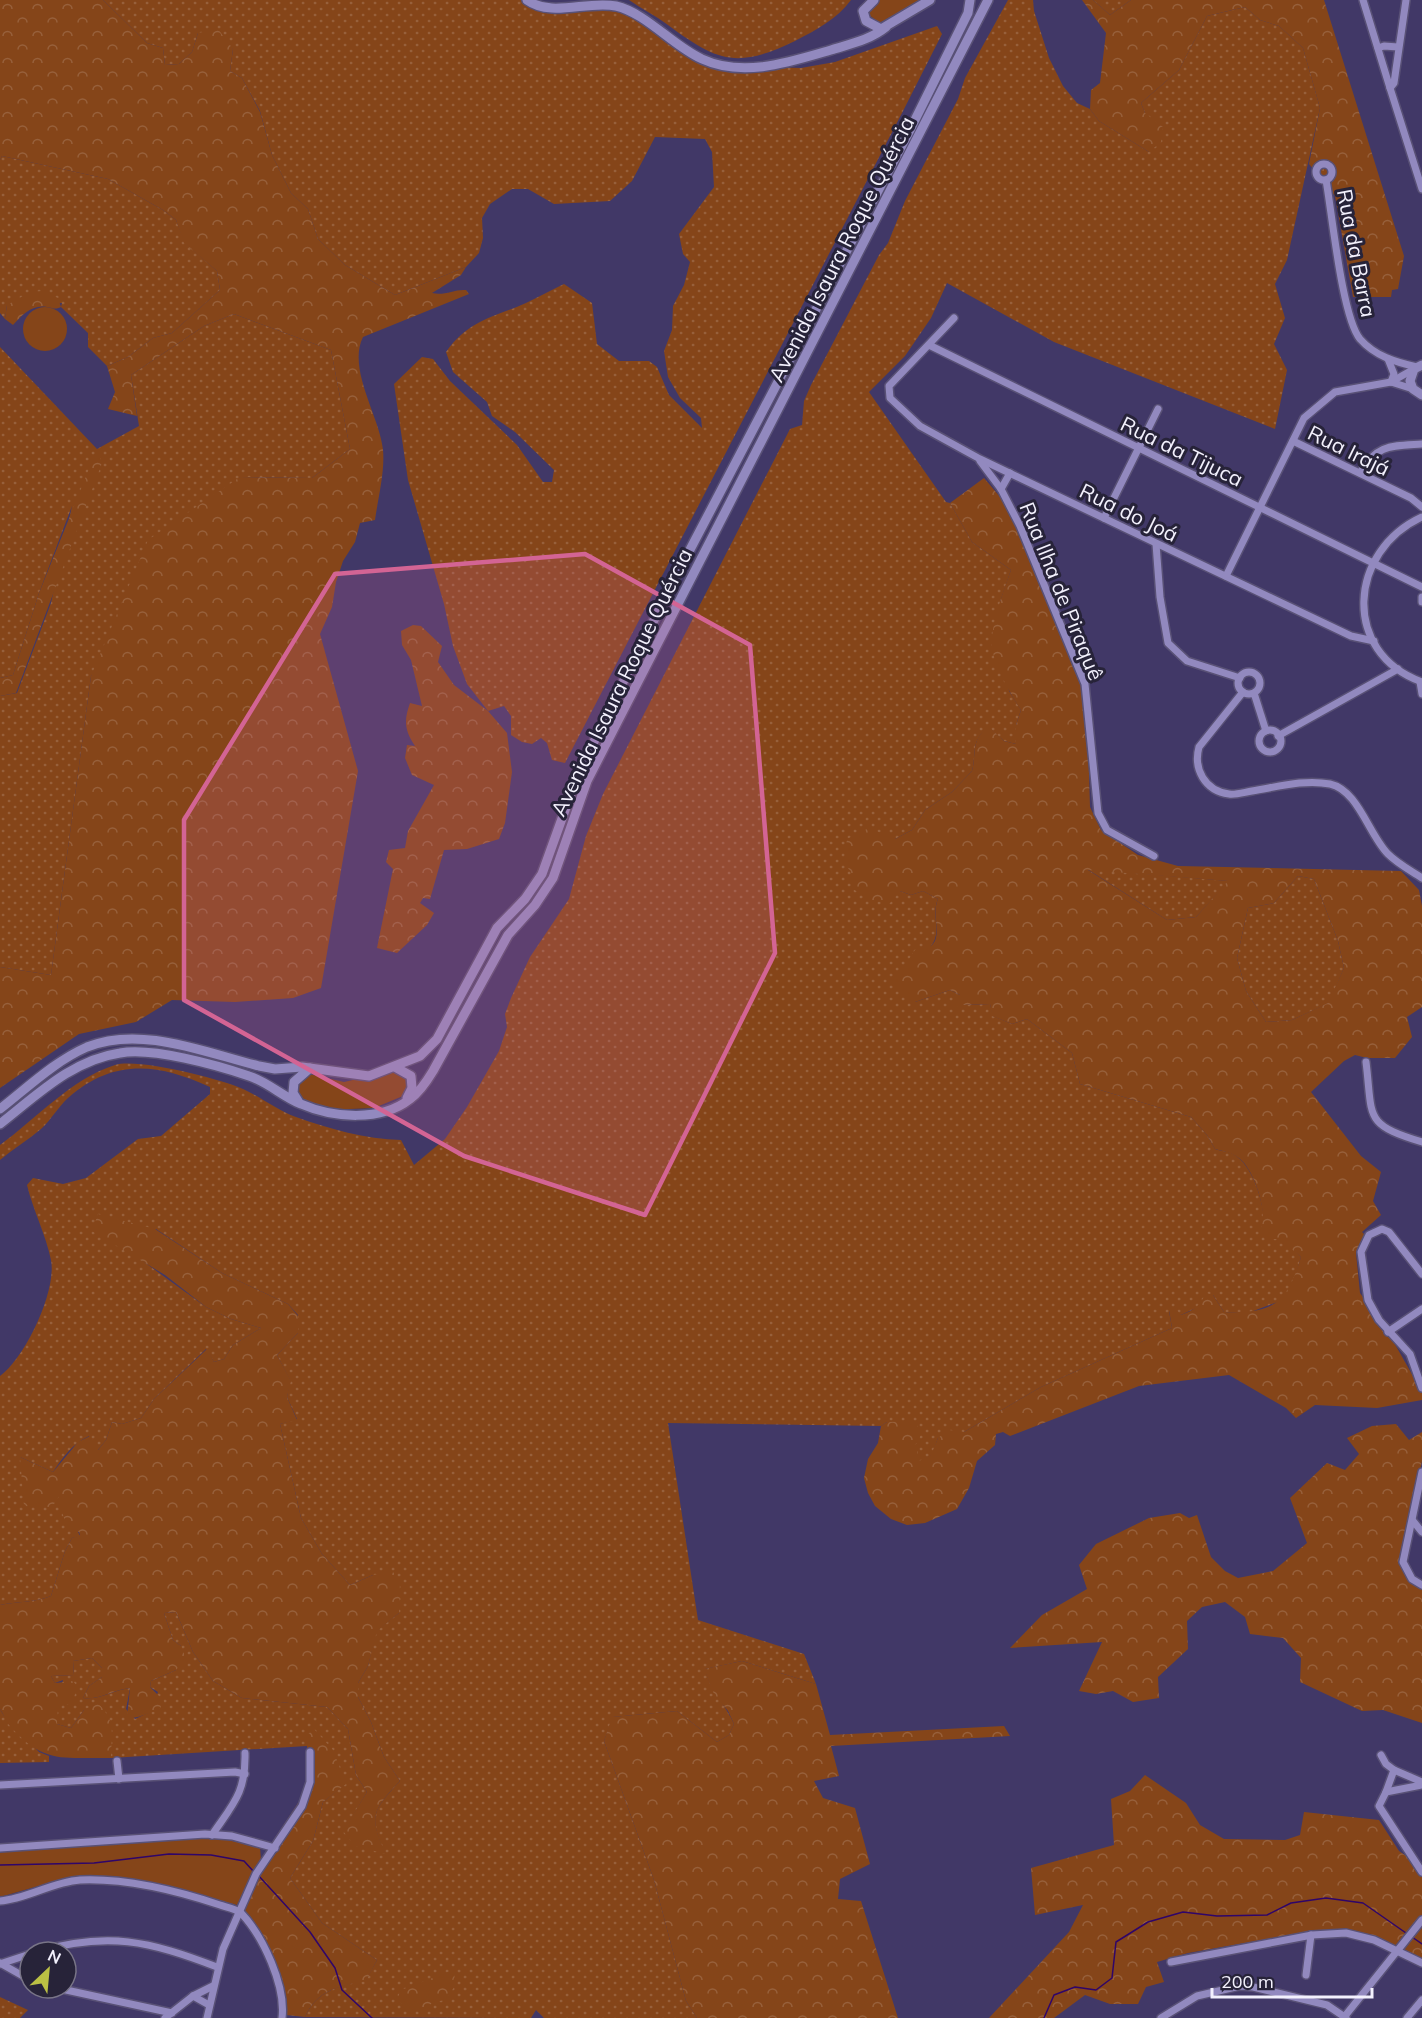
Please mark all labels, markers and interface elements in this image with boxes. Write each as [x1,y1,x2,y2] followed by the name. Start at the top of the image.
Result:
[763,112,919,386] street label: Avenida Isaura Roque Quércia
[1332,187,1382,319] street label: Rua da Barra
[1116,410,1248,492] street label: Rua da Tijuca
[1304,419,1394,481] street label: Rua Irajá
[1076,477,1182,547] street label: Rua do Joá
[1014,498,1110,684] street label: Rua Ilha de Piraquê
[545,544,697,820] street label: Avenida Isaura Roque Quércia
[18,1940,78,2000] north arrow
[45,1945,64,1968] text: N
[1212,1961,1372,1999] scale bar
[1221,1970,1274,1993] text: 200 m

